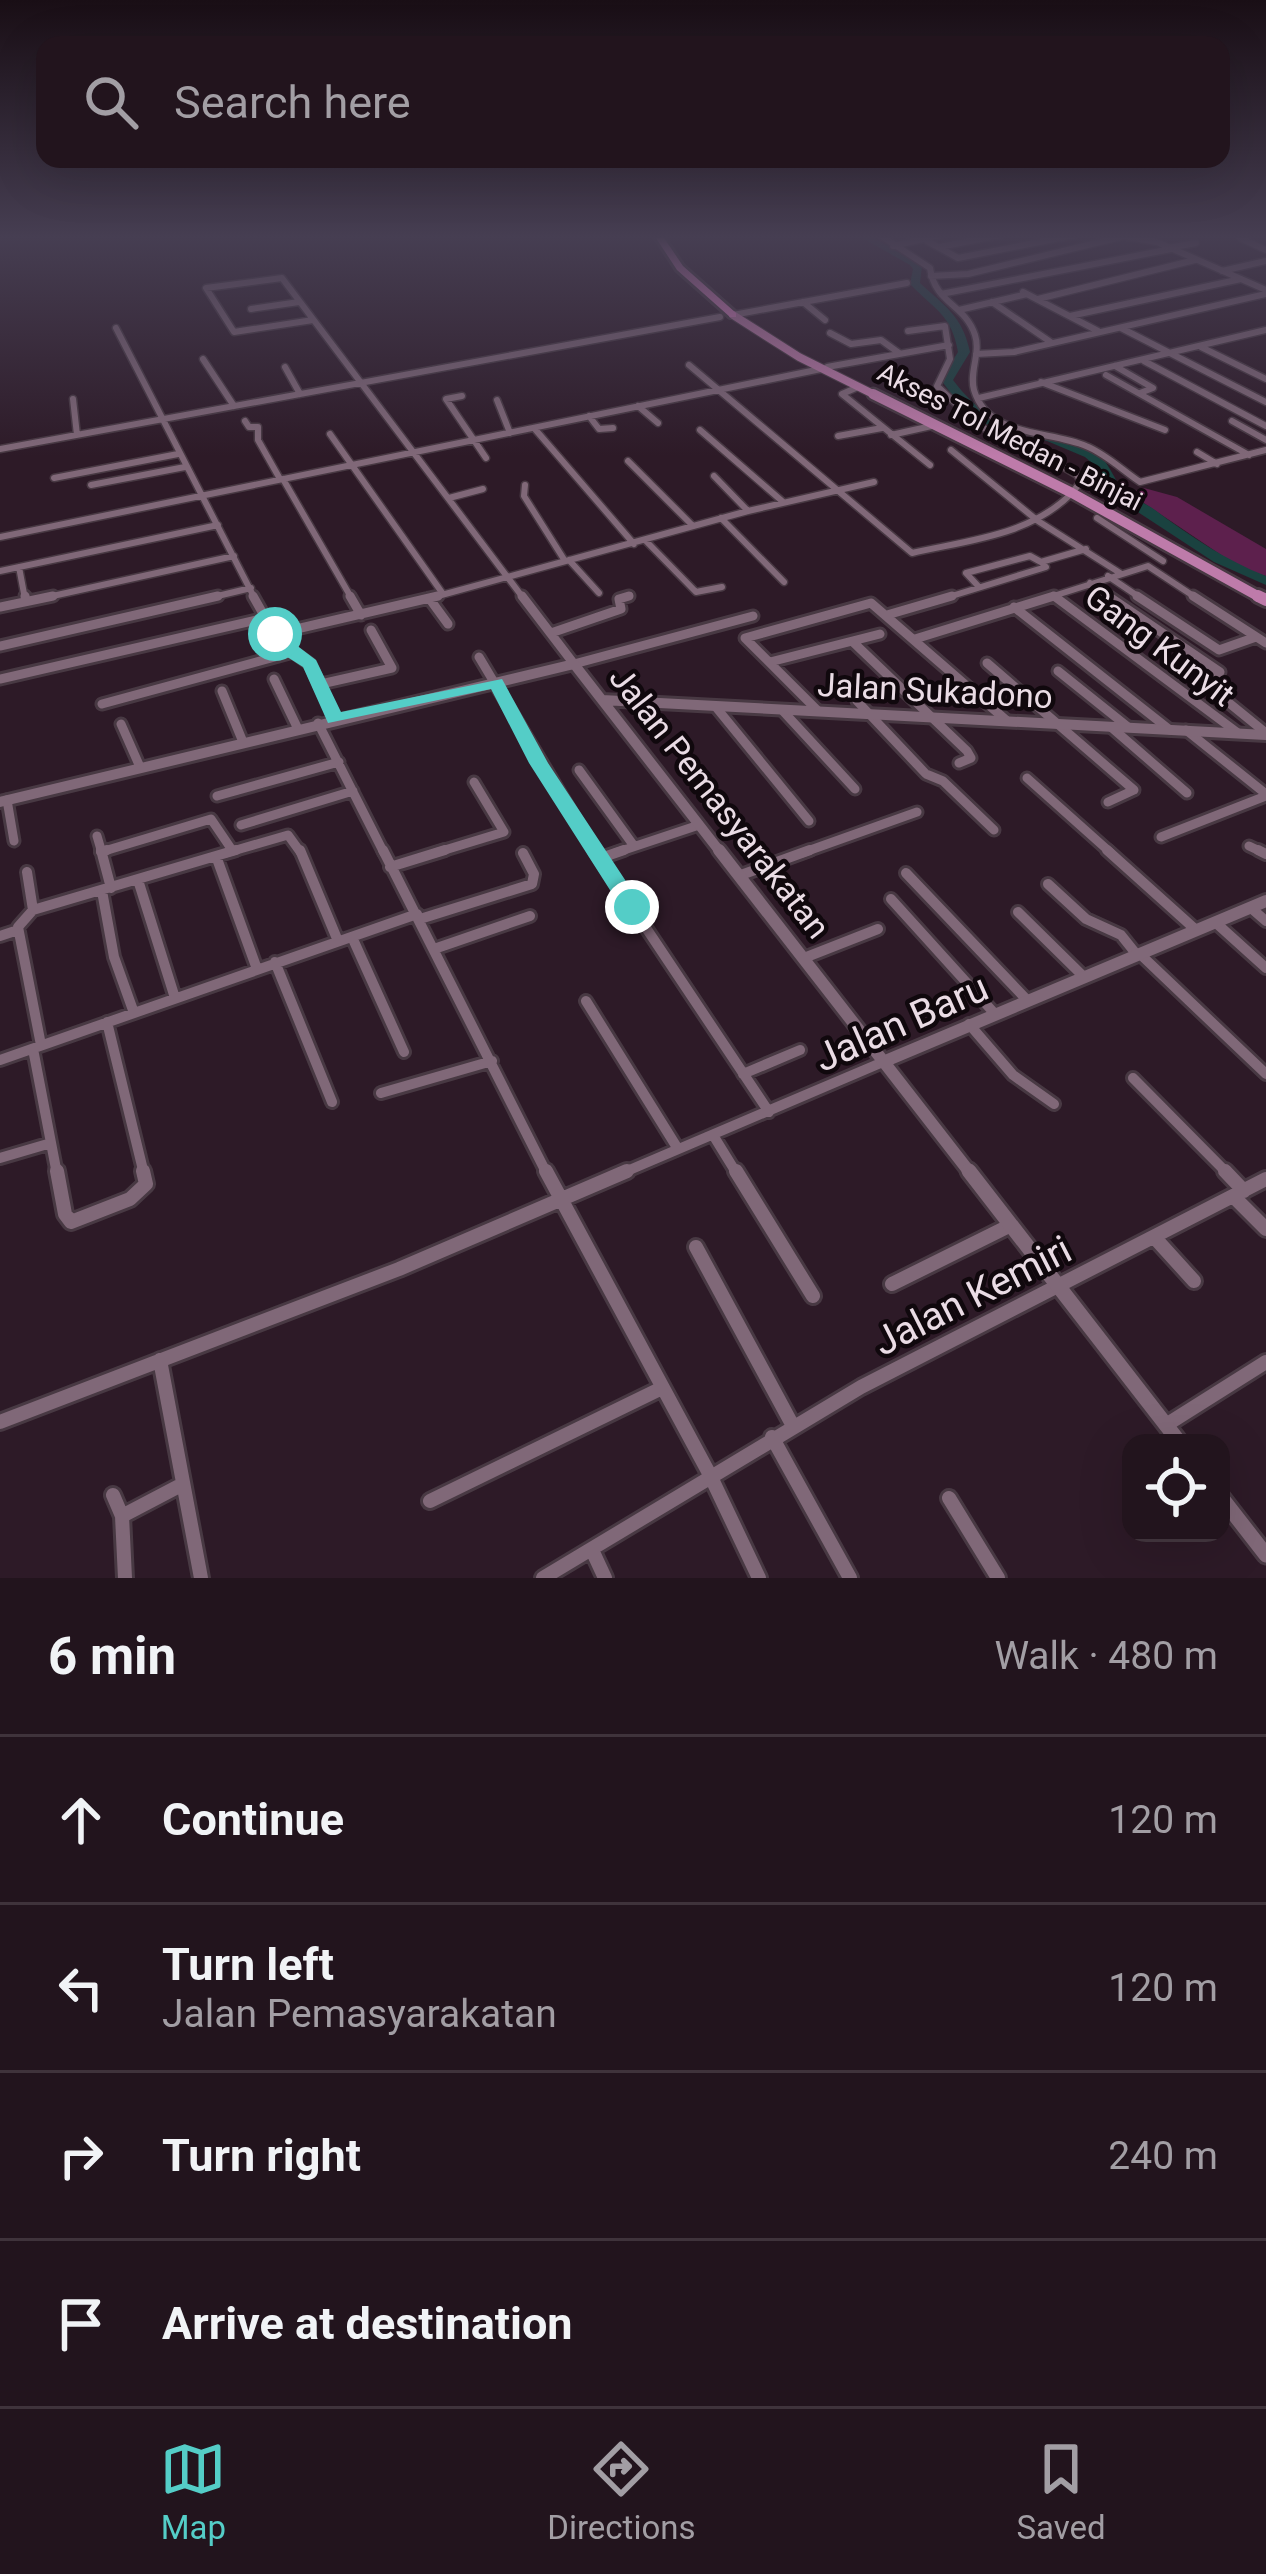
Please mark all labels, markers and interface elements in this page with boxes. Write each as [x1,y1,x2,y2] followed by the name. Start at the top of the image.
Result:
[36,36,1230,168] search box
[78,69,144,135] icon: search
[174,76,411,129] text: Search here
[872,356,1148,518] street label: Akses Tol Medan - Binjai
[1077,577,1242,714] street label: Gang Kunyit
[248,607,302,661] route start
[601,659,838,946] street label: Jalan Pemasyarakatan
[816,665,1054,716] street label: Jalan Sukadono
[605,880,659,934] route end
[808,964,995,1082] street label: Jalan Baru
[866,1226,1079,1365] street label: Jalan Kemiri
[1122,1434,1230,1542] map controls
[1122,1434,1230,1542] button: locate
[48,1627,176,1686] text: 6 min
[994,1633,1218,1679] text: Walk · 480 m
[48,1787,114,1853] icon: ahead
[162,1793,344,1846] text: Continue
[1108,1797,1218,1843] text: 120 m
[162,1938,334,1991] text: Turn left
[48,1955,114,2021] icon: left
[1108,1965,1218,2011] text: 120 m
[162,1991,557,2037] text: Jalan Pemasyarakatan
[48,2123,114,2189] icon: right
[162,2129,361,2182] text: Turn right
[1108,2133,1218,2179] text: 240 m
[48,2291,114,2357] icon: arrive
[162,2297,573,2350] text: Arrive at destination
[160,2436,226,2547] tab: Map
[547,2436,696,2547] tab: Directions
[1016,2436,1106,2547] tab: Saved

